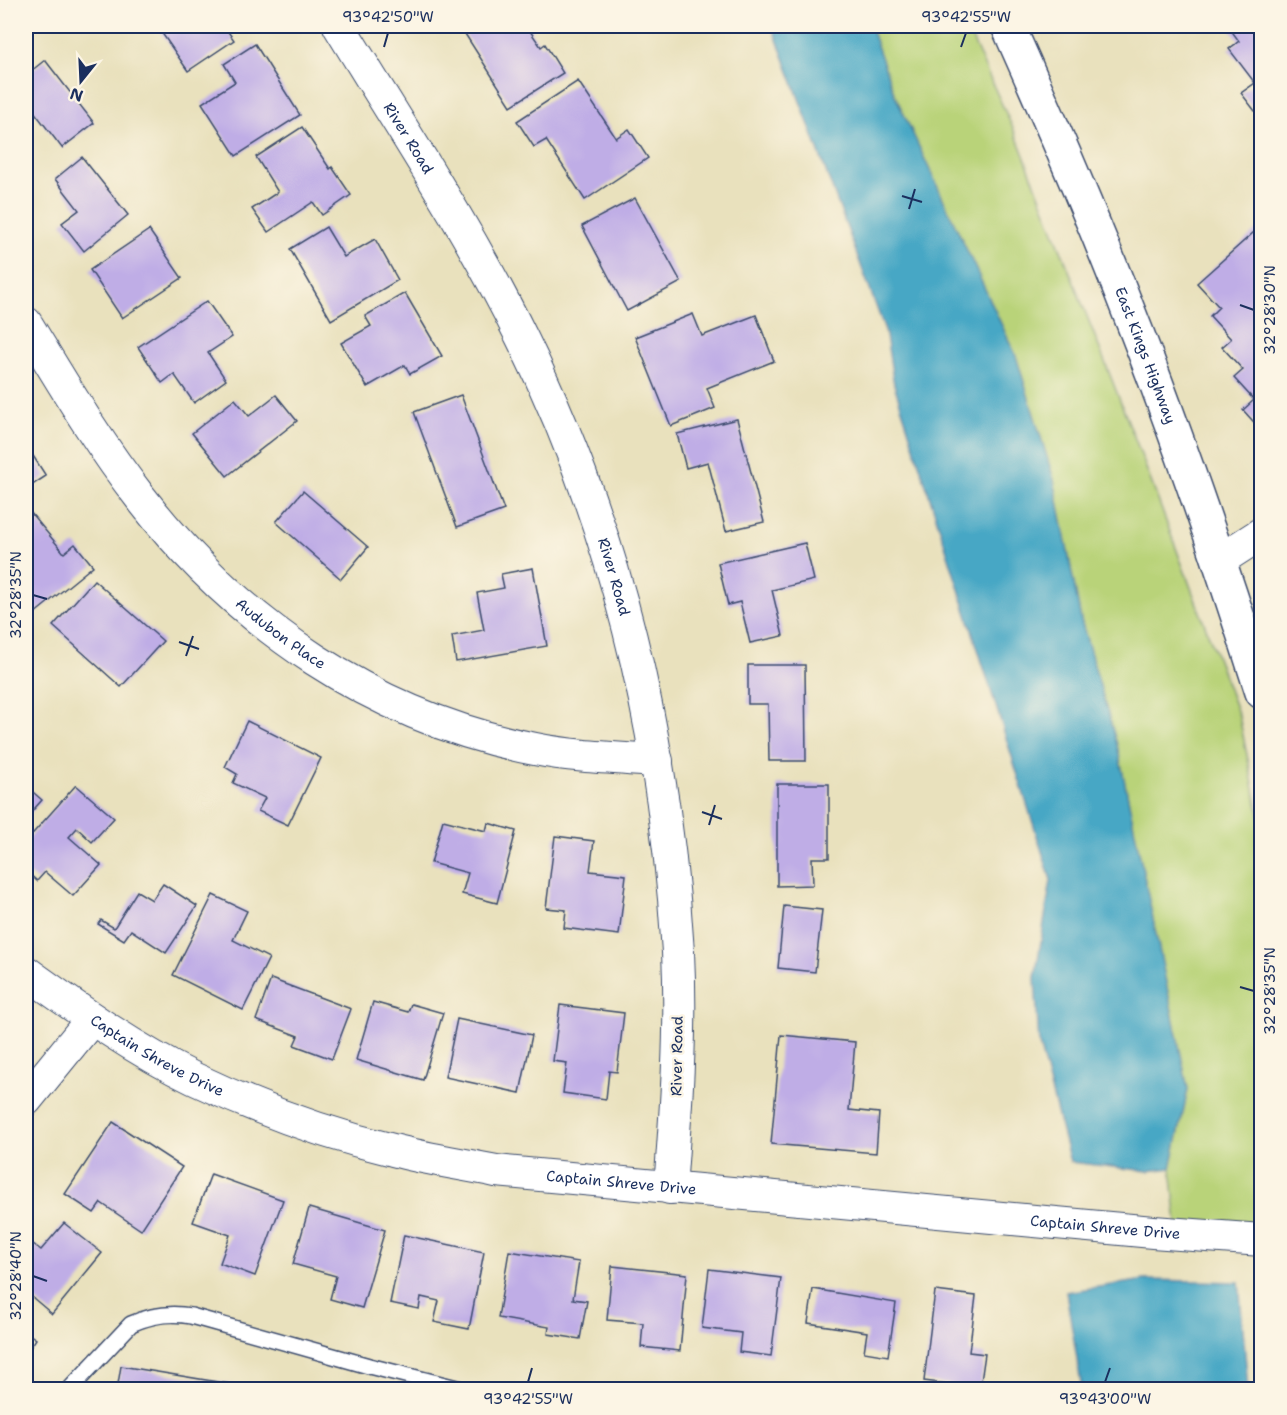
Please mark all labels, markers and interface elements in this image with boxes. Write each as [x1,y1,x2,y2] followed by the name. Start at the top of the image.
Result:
[342,7,434,27] text: 93°42'50"W
[921,7,1011,27] text: 93°42'55"W
[51,51,111,111] north arrow
[67,83,86,107] text: N
[379,99,438,178] street label: River Road
[1260,265,1280,355] text: 32°28'30"N
[1110,284,1180,427] street label: East Kings Highway
[593,535,635,618] street label: River Road
[6,551,26,639] text: 32°28'35"N
[231,594,329,674] street label: Audubon Place
[1260,947,1280,1035] text: 32°28'35"N
[86,1010,227,1101] street label: Captain Shreve Drive
[666,1015,688,1096] street label: River Road
[545,1166,697,1200] street label: Captain Shreve Drive
[1029,1211,1181,1244] street label: Captain Shreve Drive
[6,1231,26,1321] text: 32°28'40"N
[483,1389,573,1409] text: 93°42'55"W
[1059,1389,1151,1409] text: 93°43'00"W

